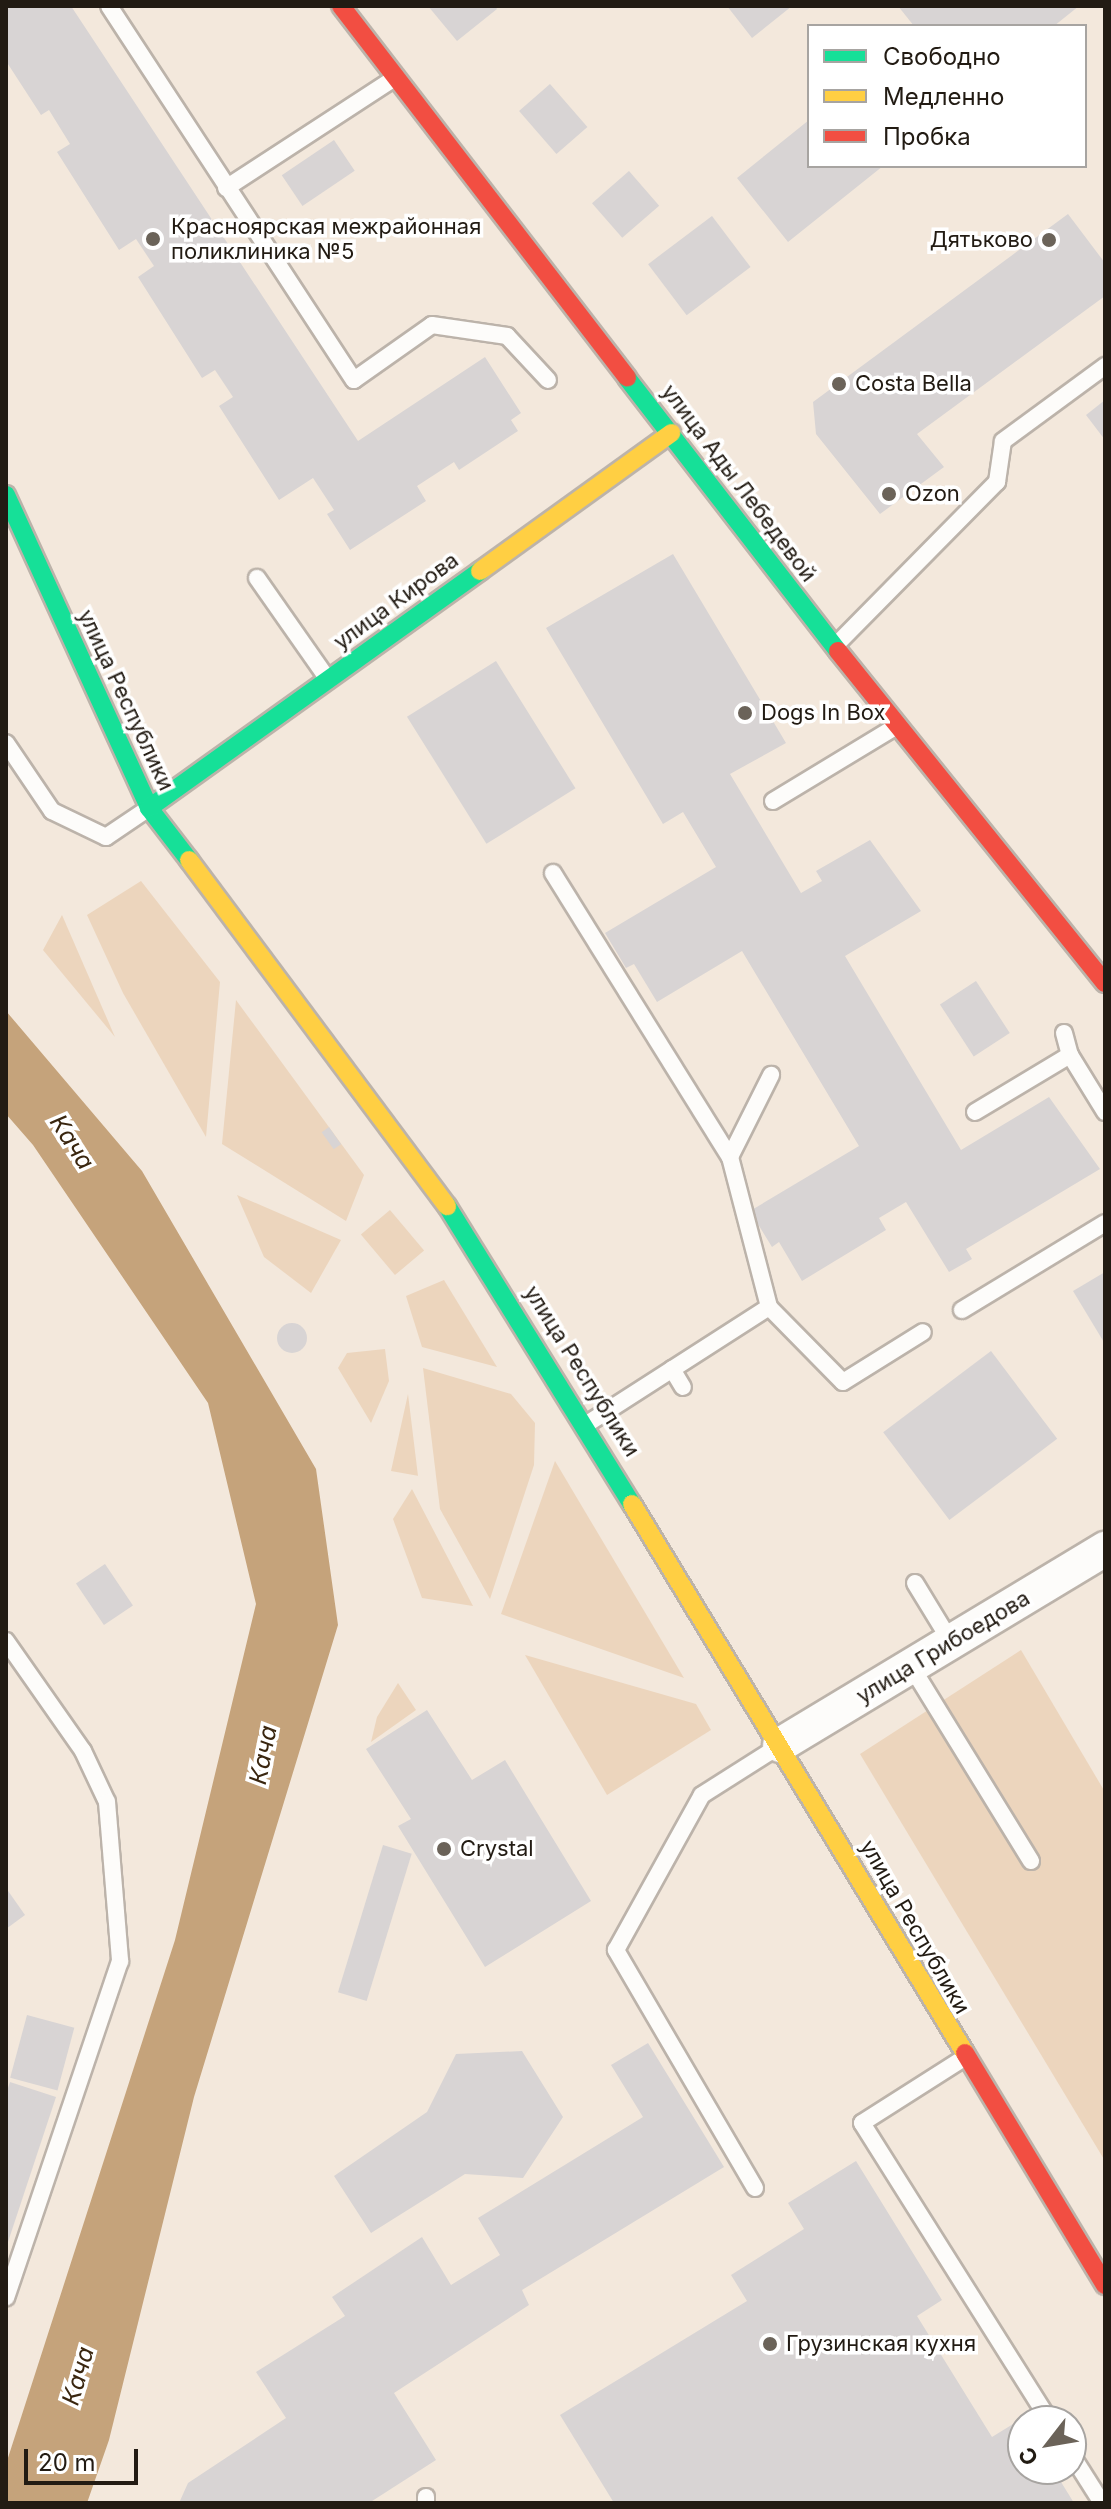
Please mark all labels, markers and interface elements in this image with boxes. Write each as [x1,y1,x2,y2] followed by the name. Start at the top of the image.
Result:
[807,24,1087,168] legend
[883,42,1001,71] text: Свободно
[883,82,1004,111] text: Медленно
[883,122,971,151] text: Пробка
[171,213,481,264] place label: Красноярская межрайонная поликлиника №5
[930,227,1033,253] place label: Дятьково
[142,228,164,250] marker: Красноярская межрайонная поликлиника №5
[1040,231,1058,249] marker: Дятьково
[855,371,972,397] place label: Costa Bella
[830,375,848,393] marker: Costa Bella
[656,379,822,587] street label: улица Ады Лебедевой
[905,481,960,507] place label: Ozon
[880,485,898,503] marker: Ozon
[328,547,464,655] street label: улица Кирова
[72,605,180,795] street label: улица Республики
[761,700,886,726] place label: Dogs In Box
[736,704,754,722] marker: Dogs In Box
[44,1109,100,1175] water label: Кача
[519,1281,645,1461] street label: улица Республики
[852,1585,1034,1709] street label: улица Грибоедова
[243,1723,283,1787] water label: Кача
[854,1835,976,2019] street label: улица Республики
[460,1836,534,1862] place label: Crystal
[435,1840,453,1858] marker: Crystal
[786,2331,976,2357] place label: Грузинская кухня
[761,2335,779,2353] marker: Грузинская кухня
[56,2343,100,2409] water label: Кача
[1007,2405,1087,2485] north arrow
[28,2433,142,2483] scale bar
[1013,2443,1043,2470] text: С
[38,2448,96,2477] text: 20 m

